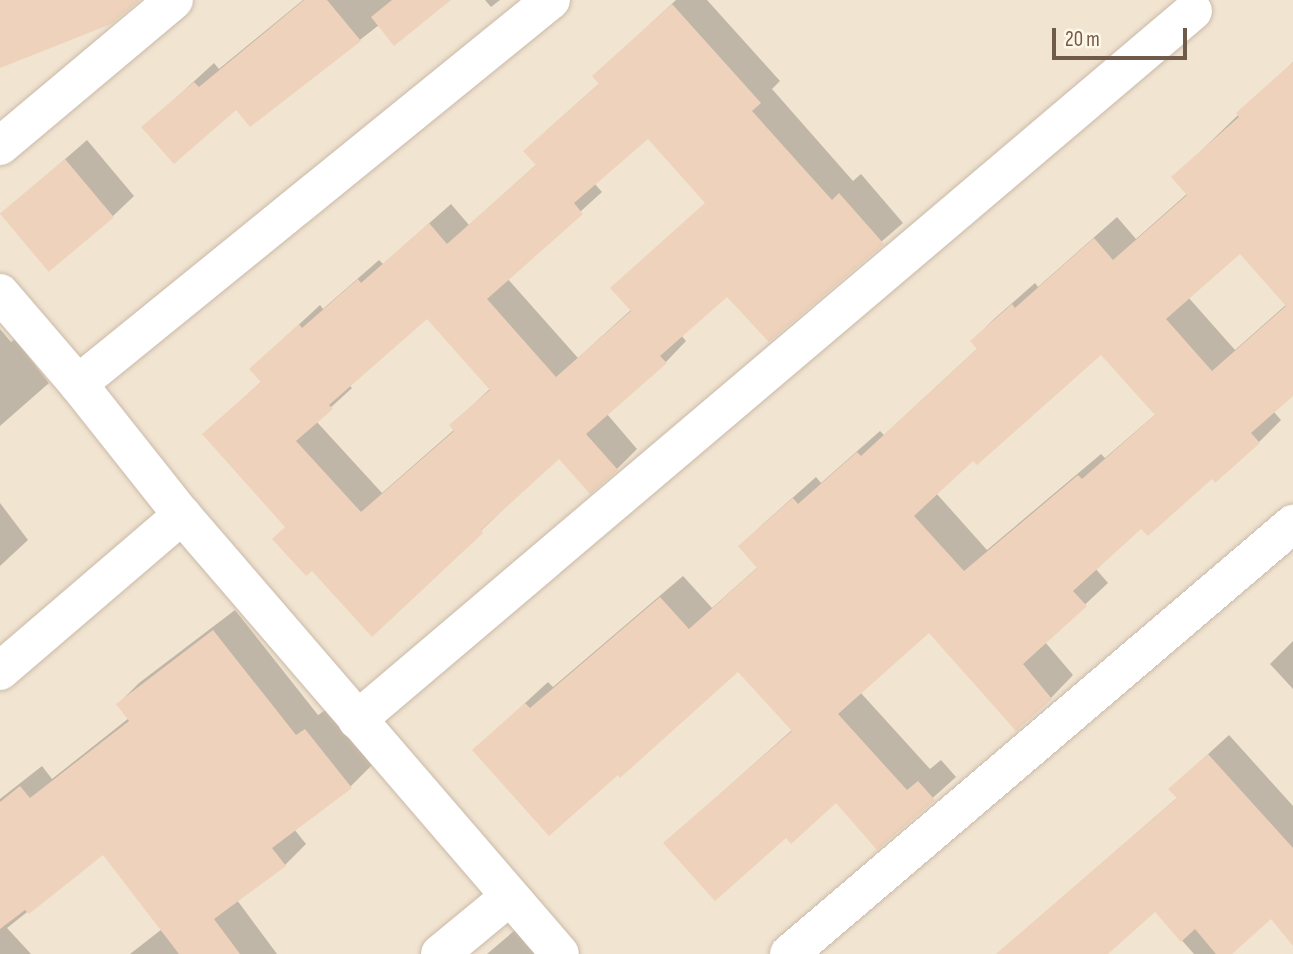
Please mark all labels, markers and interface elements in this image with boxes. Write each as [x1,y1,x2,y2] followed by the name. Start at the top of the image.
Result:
[1055,14,1190,58] scale bar
[1065,27,1100,52] text: 20 m

